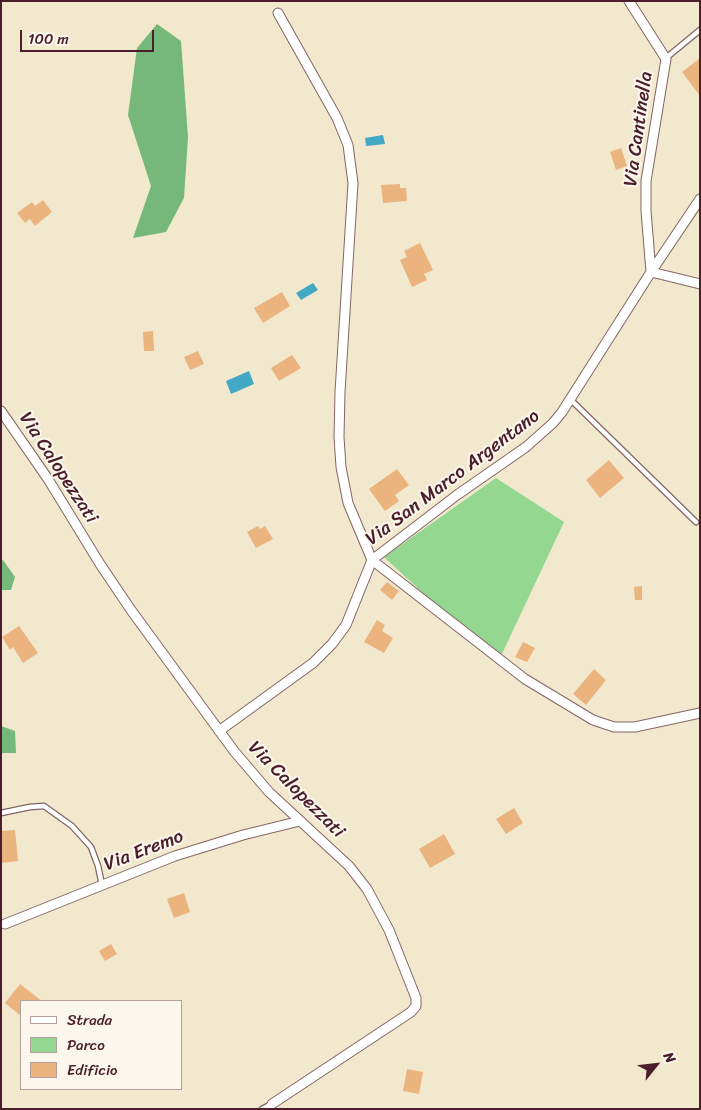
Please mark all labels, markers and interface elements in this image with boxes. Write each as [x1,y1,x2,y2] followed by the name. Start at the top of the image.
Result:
[22,20,156,52] scale bar
[28,26,69,52] text: 100 m
[620,70,658,188] street label: Via Cantinella
[361,405,545,551] street label: Via San Marco Argentano
[14,408,102,528] street label: Via Calopezzati
[243,737,349,843] street label: Via Calopezzati
[101,825,187,877] street label: Via Eremo
[20,1000,182,1090] legend
[67,1007,112,1033] text: Strada
[67,1032,105,1058] text: Parco
[631,1040,681,1090] north arrow
[656,1047,683,1068] text: N
[67,1057,118,1083] text: Edificio

